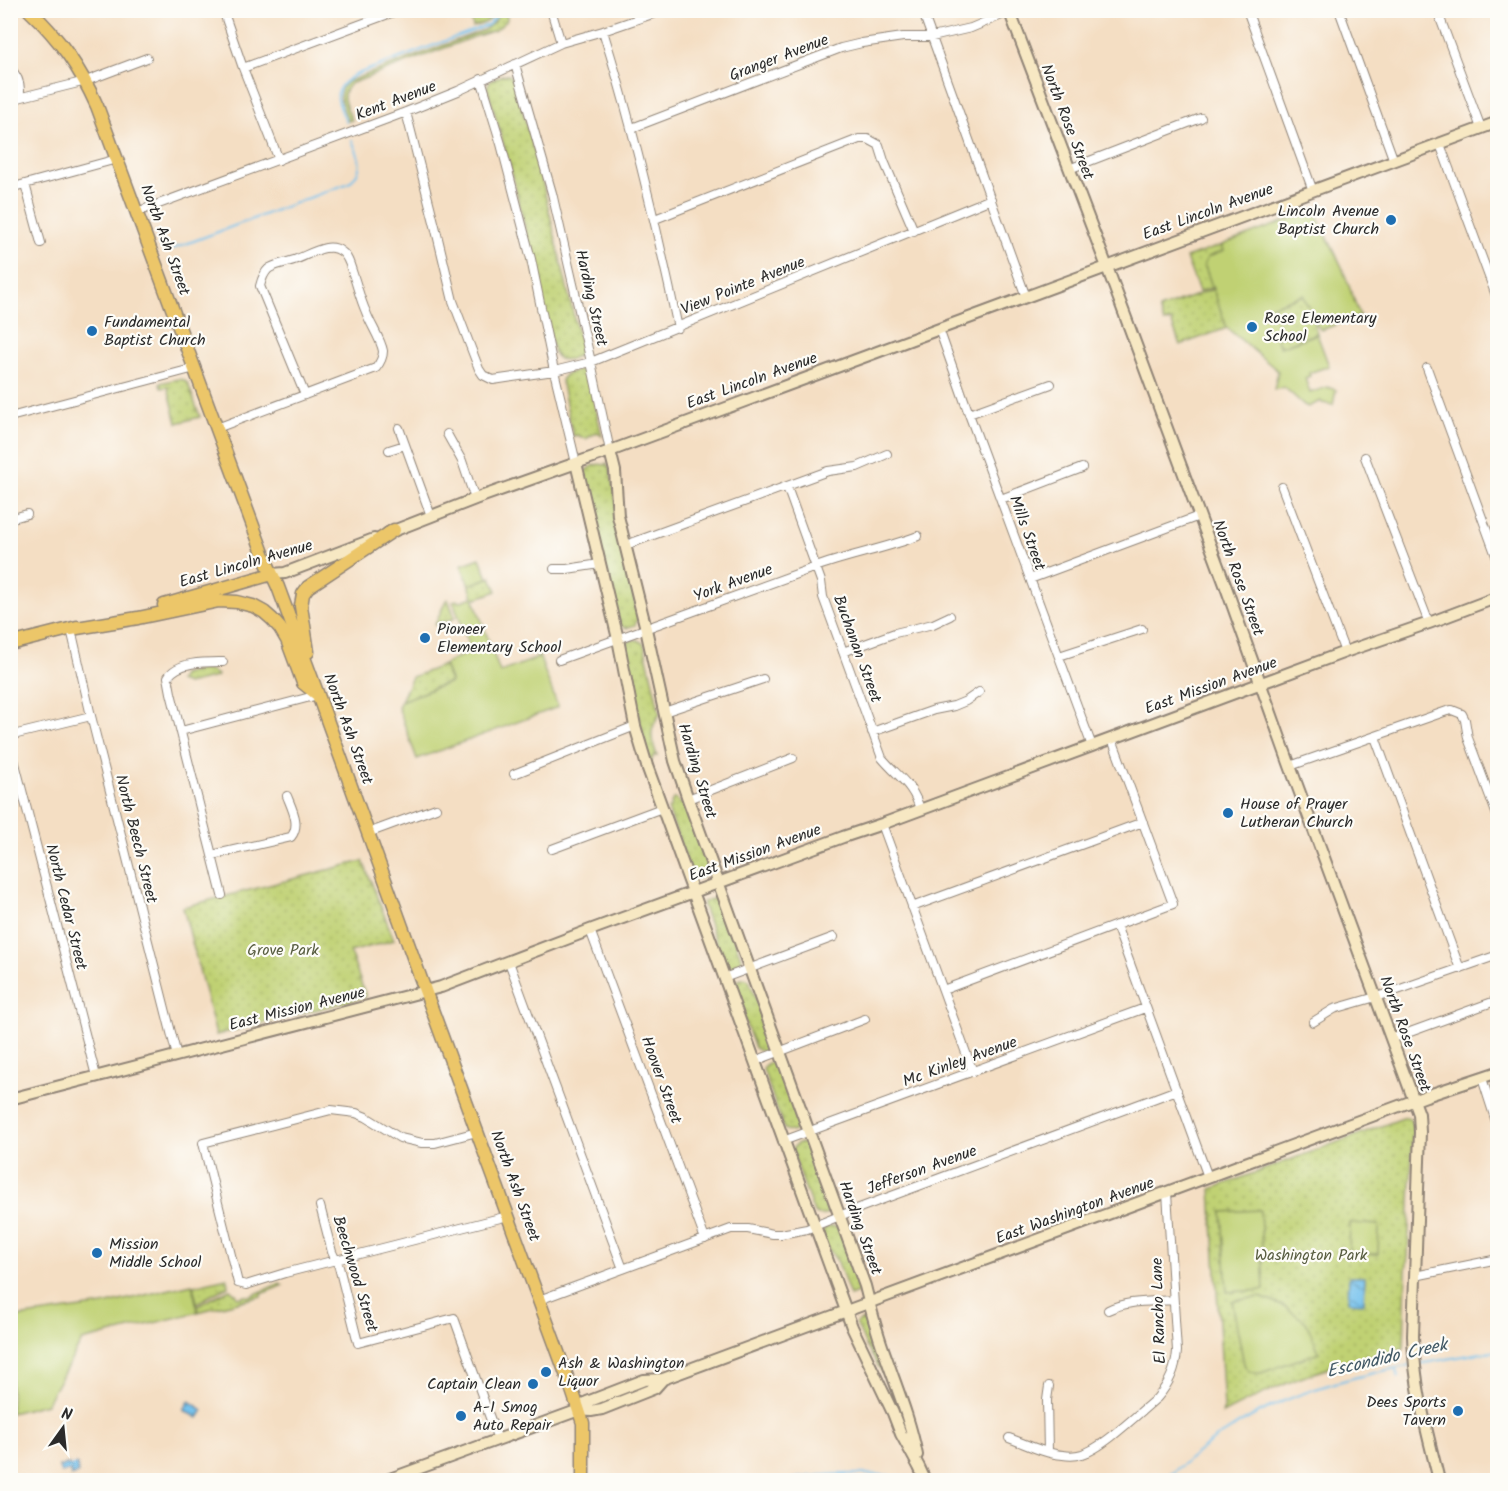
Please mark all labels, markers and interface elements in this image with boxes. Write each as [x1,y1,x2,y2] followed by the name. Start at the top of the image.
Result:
[726,28,832,88] street label: Granger Avenue
[1033,60,1101,184] street label: North Rose Street
[352,74,440,128] street label: Kent Avenue
[1139,177,1277,247] street label: East Lincoln Avenue
[133,181,197,300] street label: North Ash Street
[1277,199,1379,242] place label: Lincoln Avenue Baptist Church
[1384,213,1398,227] marker: Lincoln Avenue Baptist Church
[568,247,614,350] street label: Harding Street
[677,250,809,322] street label: View Pointe Avenue
[1264,306,1377,349] place label: Rose Elementary School
[104,310,206,353] place label: Fundamental Baptist Church
[1245,320,1259,334] marker: Rose Elementary School
[85,324,99,338] marker: Fundamental Baptist Church
[683,346,821,416] street label: East Lincoln Avenue
[1002,492,1052,575] street label: Mills Street
[1205,516,1271,640] street label: North Rose Street
[176,533,316,595] street label: East Lincoln Avenue
[690,557,776,609] street label: York Avenue
[826,592,888,707] street label: Buchanan Street
[437,617,562,660] place label: Pioneer Elementary School
[418,631,432,645] marker: Pioneer Elementary School
[1141,650,1281,722] street label: East Mission Avenue
[316,670,380,789] street label: North Ash Street
[671,720,724,822] street label: Harding Street
[108,772,164,907] street label: North Beech Street
[1240,792,1353,835] place label: House of Prayer Lutheran Church
[1221,806,1235,820] marker: House of Prayer Lutheran Church
[685,817,825,889] street label: East Mission Avenue
[38,841,94,973] street label: North Cedar Street
[247,938,319,963] park label: Grove Park
[1372,972,1438,1096] street label: North Rose Street
[226,980,368,1038] street label: East Mission Avenue
[899,1030,1021,1094] street label: Mc Kinley Avenue
[634,1033,689,1128] street label: Hoover Street
[483,1127,547,1246] street label: North Ash Street
[864,1139,980,1201] street label: Jefferson Avenue
[992,1171,1158,1251] street label: East Washington Avenue
[831,1177,889,1279] street label: Harding Street
[325,1213,385,1336] street label: Beechwood Street
[109,1232,202,1275] place label: Mission Middle School
[1255,1243,1368,1268] park label: Washington Park
[90,1246,104,1260] marker: Mission Middle School
[1145,1257,1173,1365] street label: El Rancho Lane
[1324,1330,1453,1387] water label: Escondido Creek
[558,1351,685,1394] place label: Ash & Washington Liquor
[539,1365,553,1379] marker: Ash & Washington Liquor
[427,1372,521,1397] place label: Captain Clean
[526,1377,540,1391] marker: Captain Clean
[1366,1390,1446,1433] place label: Dees Sports Tavern
[473,1395,553,1438] place label: A-1 Smog Auto Repair
[33,1398,93,1458] north arrow
[58,1402,75,1428] text: N
[1451,1404,1465,1418] marker: Dees Sports Tavern
[454,1409,468,1423] marker: A-1 Smog Auto Repair

